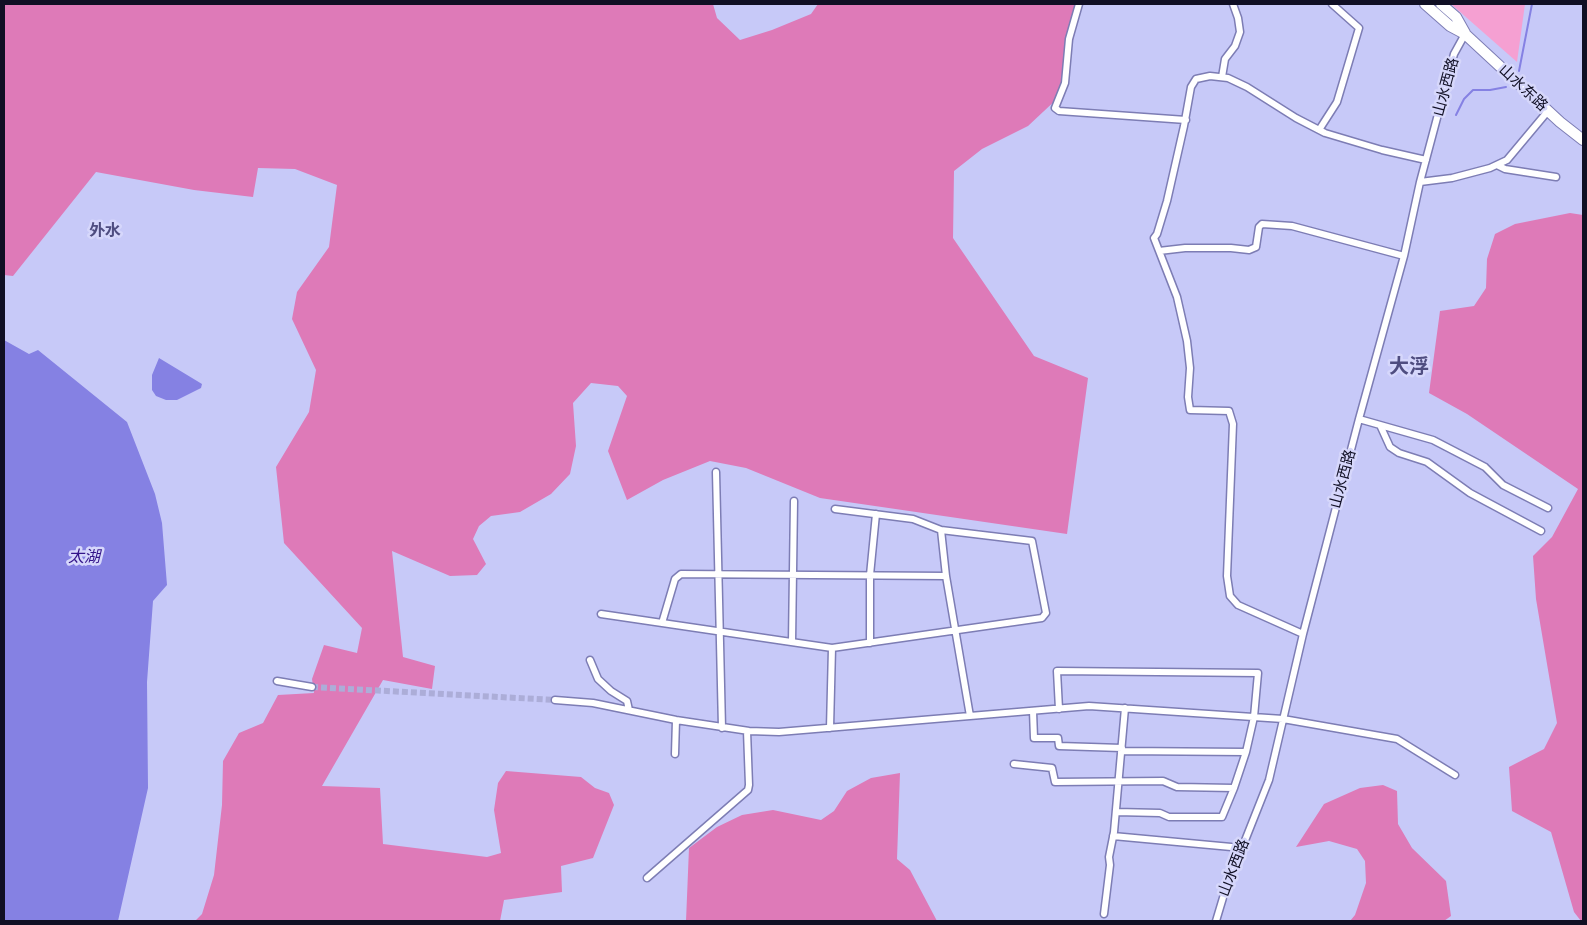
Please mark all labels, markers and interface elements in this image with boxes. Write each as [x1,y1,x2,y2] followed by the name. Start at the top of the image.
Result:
[1430,56,1462,118] street label: 山水西路
[1495,61,1551,115] street label: 山水东路
[89,221,121,241] district label: 外水
[1389,355,1429,379] district label: 大浮
[1327,448,1359,510] street label: 山水西路
[68,547,100,567] water label: 太湖
[1215,837,1253,899] street label: 山水西路

